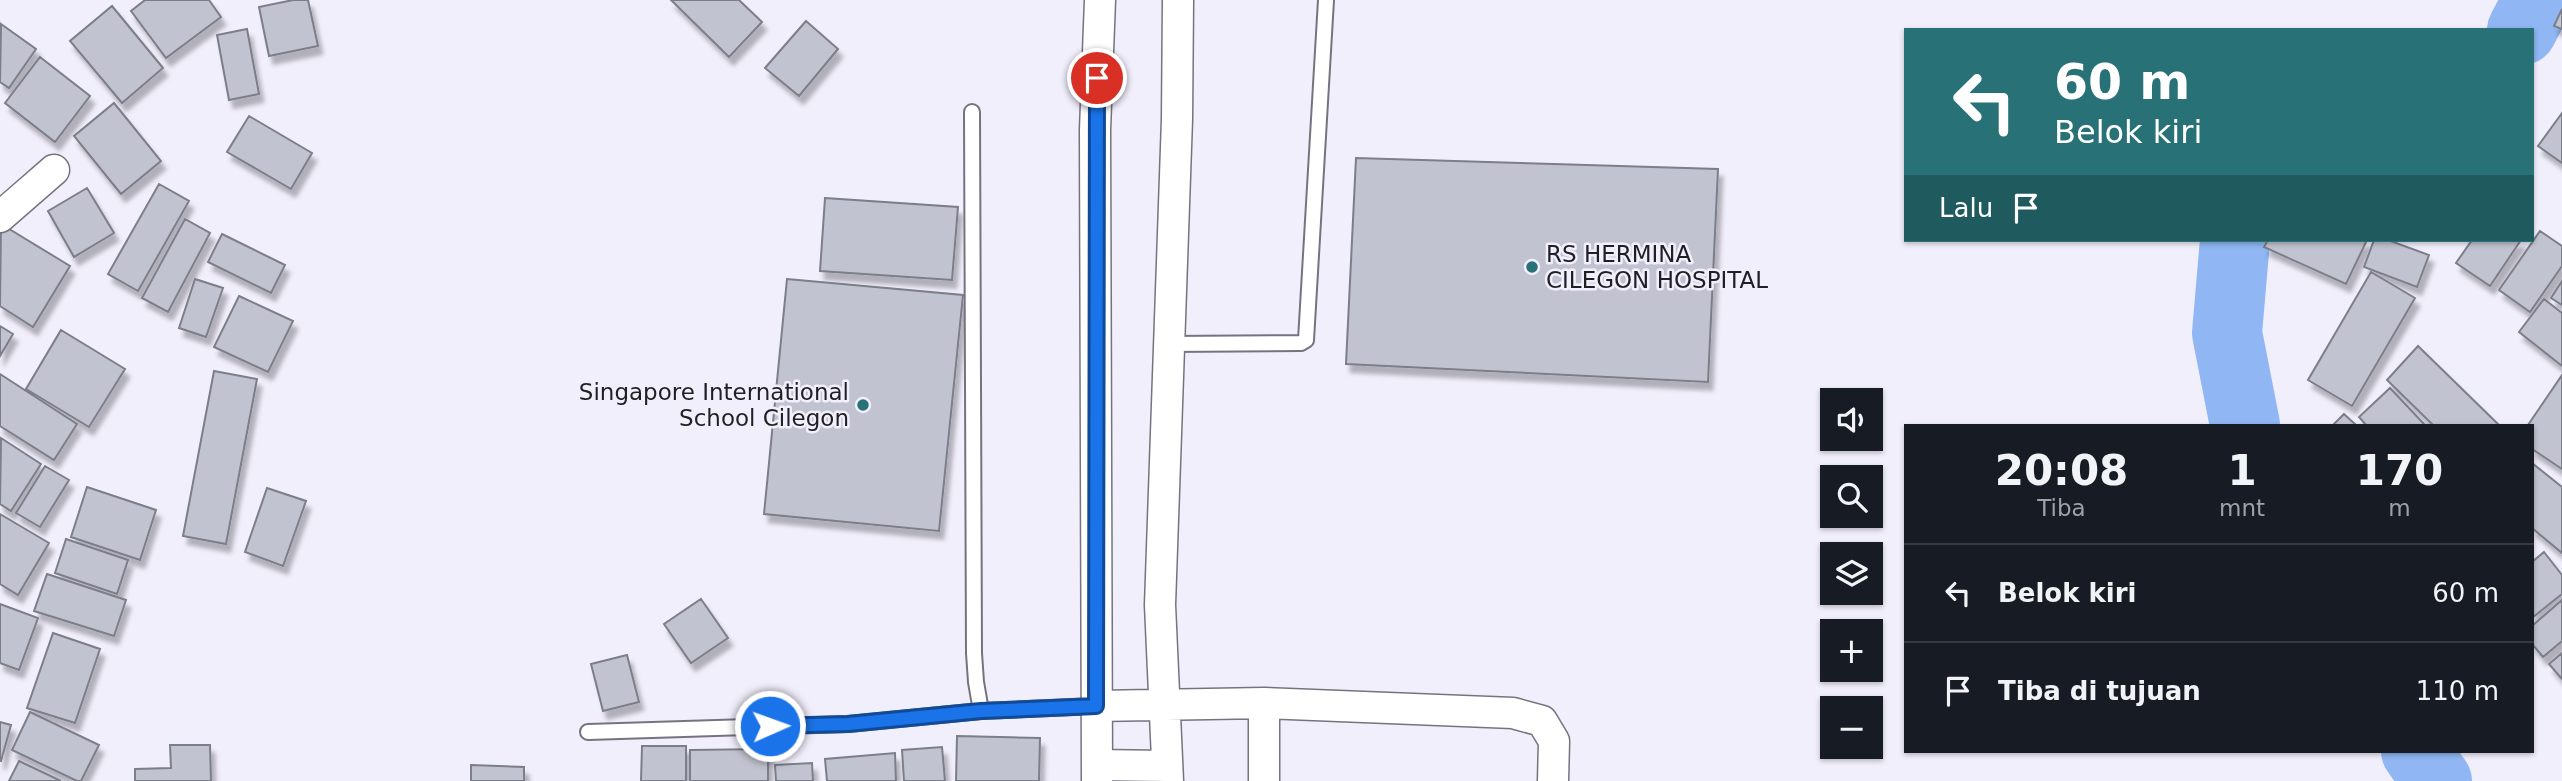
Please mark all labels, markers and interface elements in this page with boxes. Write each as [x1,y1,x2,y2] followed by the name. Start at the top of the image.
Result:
[1067,48,1127,108] pin
[2054,54,2190,111] text: 60 m
[1939,56,2030,147] icon: left
[1078,59,1116,97] icon: arrive
[2054,113,2202,151] text: Belok kiri
[2007,189,2045,227] icon: arrive
[1939,193,1993,223] text: Lalu
[1546,241,1768,293] place label: RS HERMINA CILEGON HOSPITAL
[1524,259,1540,275] marker: RS HERMINA CILEGON HOSPITAL
[579,379,849,431] place label: Singapore International School Cilegon
[1820,388,1883,759] map controls
[1820,388,1883,451] button: sound
[855,397,871,413] marker: Singapore International School Cilegon
[1995,446,2128,495] text: 20:08
[2227,446,2257,495] text: 1
[2356,446,2443,495] text: 170
[1820,465,1883,528] button: search
[2037,495,2086,521] text: Tiba
[2219,495,2265,521] text: mnt
[2388,495,2411,521] text: m
[1820,542,1883,605] button: layers
[1939,574,1977,612] icon: left
[1998,578,2137,608] text: Belok kiri
[2432,578,2499,608] text: 60 m
[1820,619,1883,682] button: +
[1939,672,1977,710] icon: arrive
[1998,676,2201,706] text: Tiba di tujuan
[2416,676,2499,706] text: 110 m
[733,689,807,763] position arrow
[1820,696,1883,759] button: −

